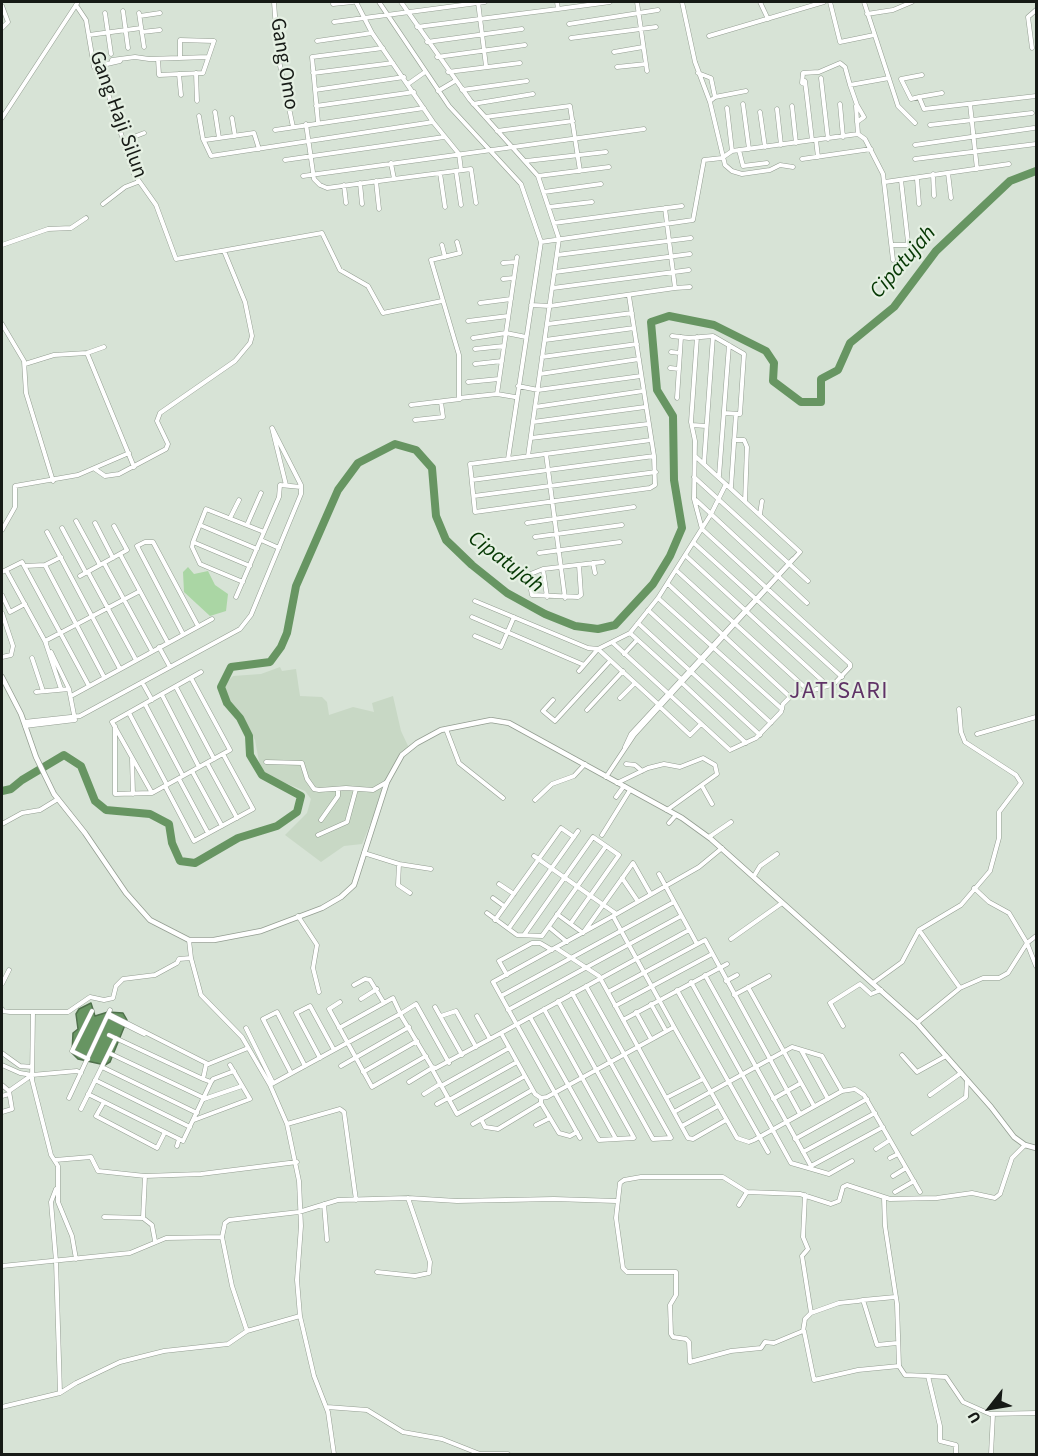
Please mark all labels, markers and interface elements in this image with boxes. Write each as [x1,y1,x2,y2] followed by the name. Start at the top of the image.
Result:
[263,16,303,112] street label: Gang Omo
[82,48,152,182] street label: Gang Haji Silun
[865,221,943,305] water label: Cipatujah
[462,526,548,600] water label: Cipatujah
[789,679,889,707] district label: JATISARI
[960,1378,1020,1438] north arrow
[962,1407,987,1428] text: U

